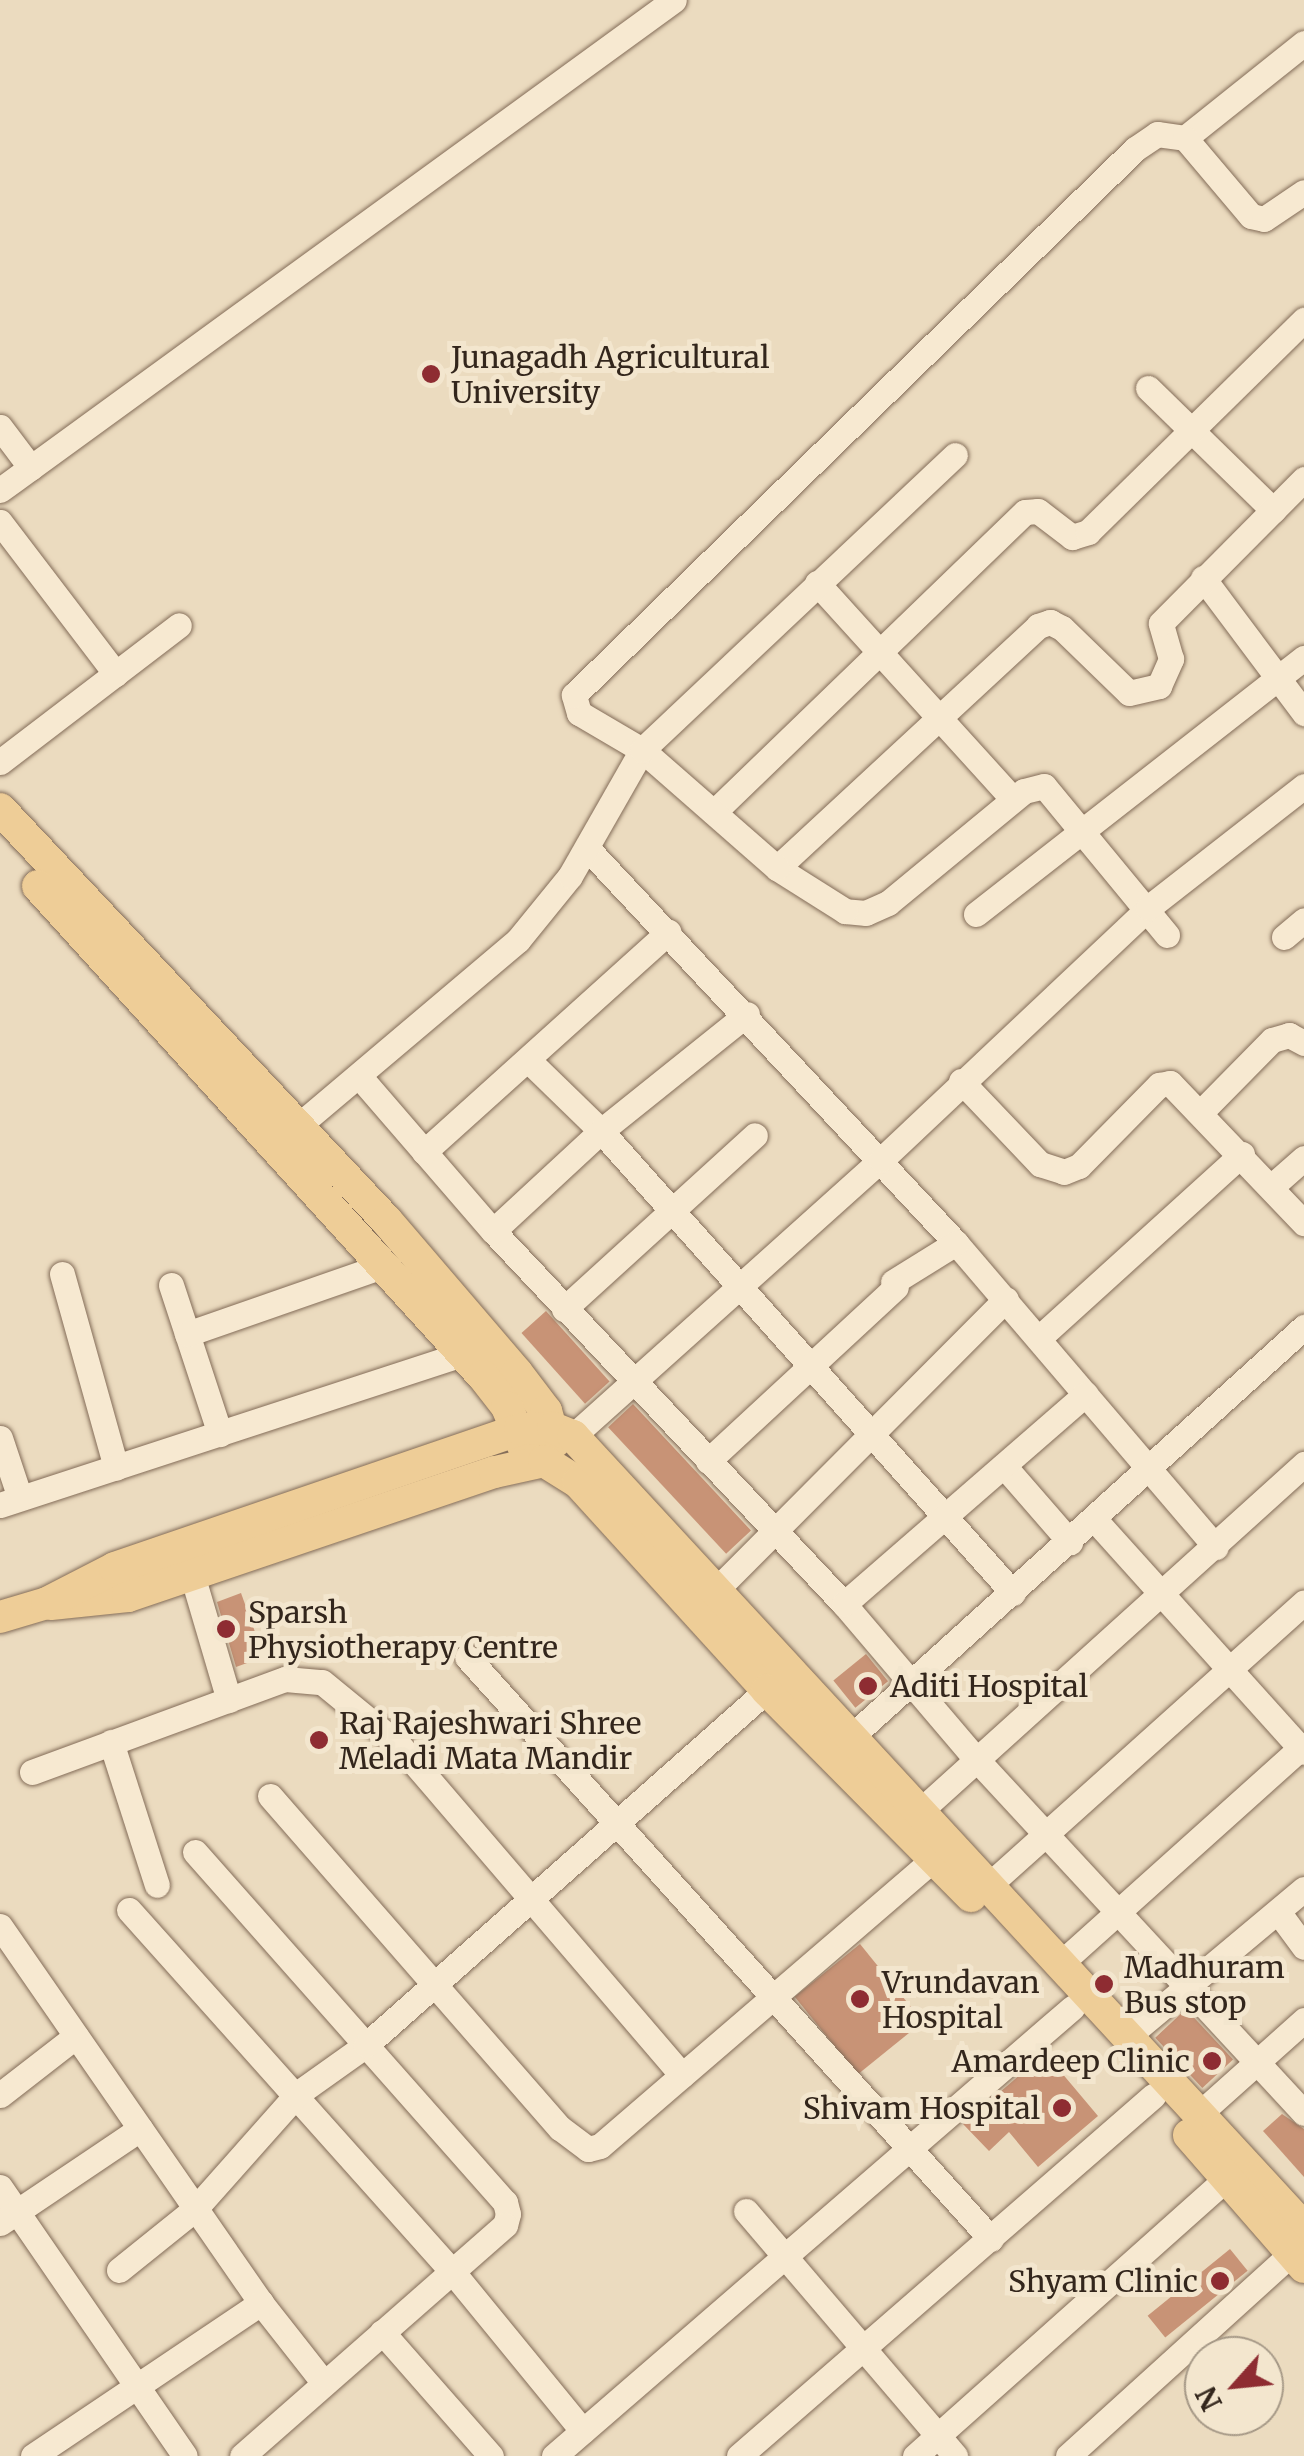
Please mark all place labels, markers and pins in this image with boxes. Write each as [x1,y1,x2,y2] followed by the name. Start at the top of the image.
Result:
[451,339,769,410] place label: Junagadh Agricultural University
[420,363,442,385] marker: Junagadh Agricultural University
[248,1594,558,1664] place label: Sparsh Physiotherapy Centre
[213,1616,239,1642] marker: Sparsh Physiotherapy Centre
[890,1668,1088,1704] place label: Aditi Hospital
[855,1673,881,1699] marker: Aditi Hospital
[339,1705,641,1776] place label: Raj Rajeshwari Shree Meladi Mata Mandir
[308,1729,330,1751] marker: Raj Rajeshwari Shree Meladi Mata Mandir
[1124,1949,1285,2020] place label: Madhuram Bus stop
[882,1964,1040,2034] place label: Vrundavan Hospital
[1093,1973,1115,1995] marker: Madhuram Bus stop
[847,1986,873,2012] marker: Vrundavan Hospital
[952,2043,1190,2079] place label: Amardeep Clinic
[1199,2048,1225,2074] marker: Amardeep Clinic
[803,2090,1040,2126] place label: Shivam Hospital
[1049,2095,1075,2121] marker: Shivam Hospital
[1008,2263,1198,2299] place label: Shyam Clinic
[1207,2268,1233,2294] marker: Shyam Clinic

